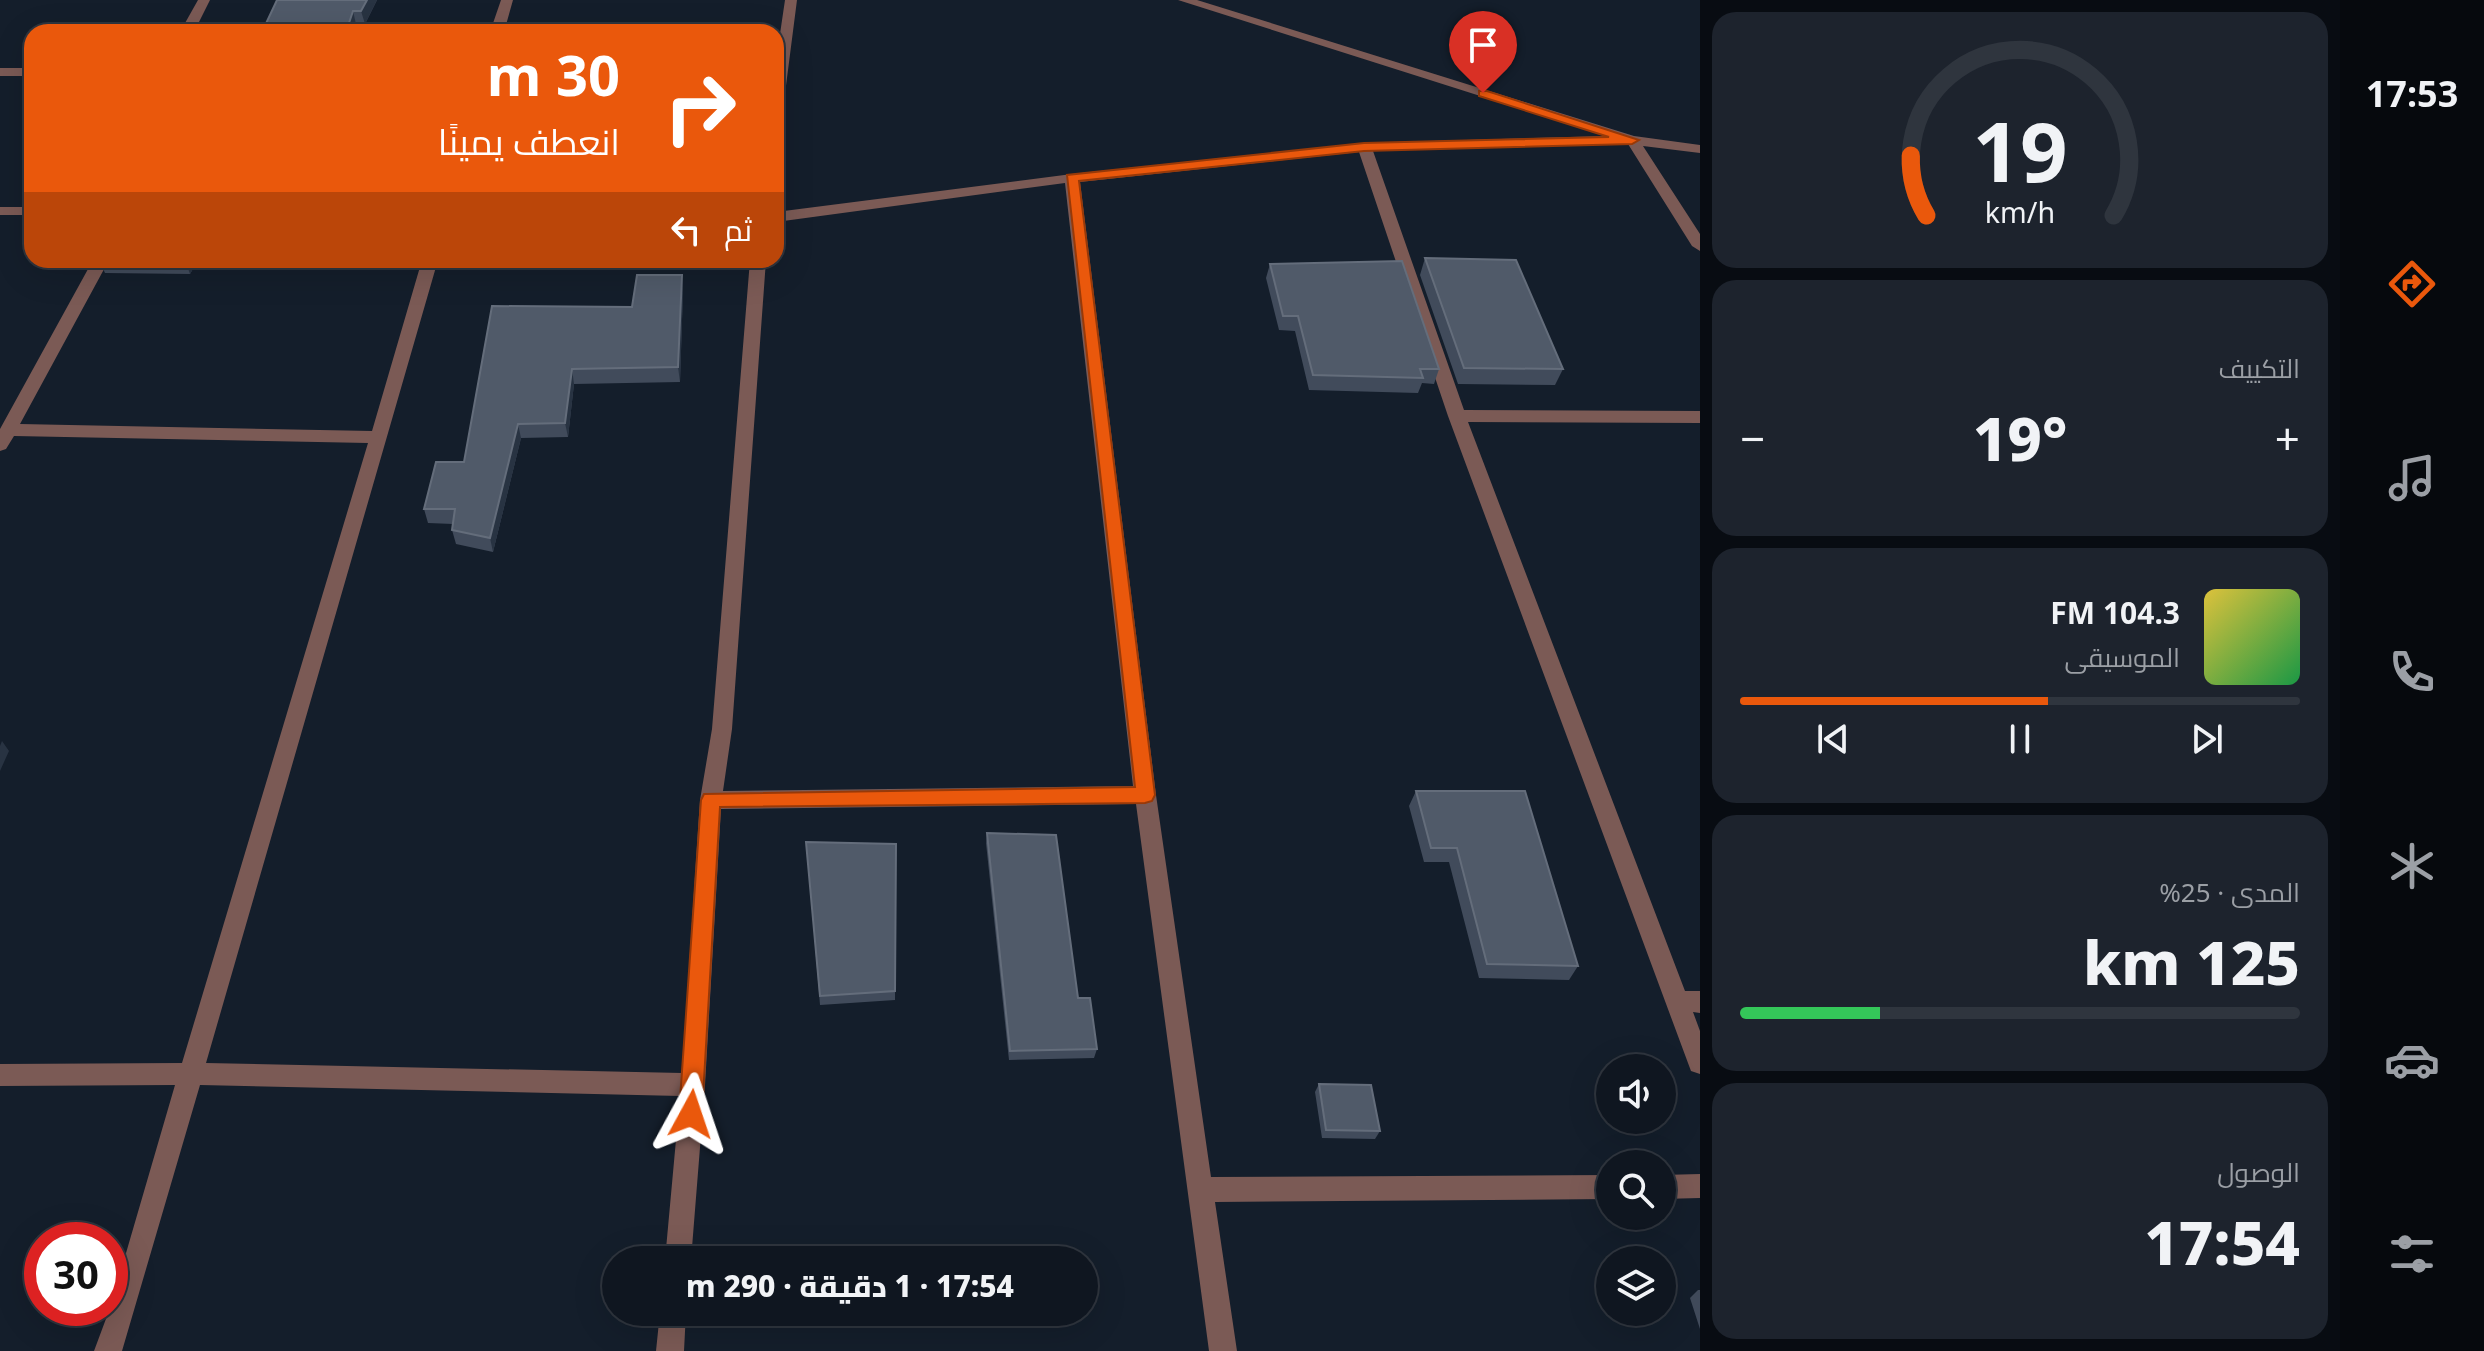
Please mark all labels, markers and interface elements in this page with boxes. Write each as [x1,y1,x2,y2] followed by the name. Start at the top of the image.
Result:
[1449,11,1517,93] pin
[1461,23,1505,67] icon: arrive
[487,36,620,112] text: 30 m
[648,56,752,160] icon: right
[2366,69,2458,118] text: 17:53
[1972,92,2068,205] text: 19
[438,117,620,166] text: انعطف يمينًا
[1985,192,2055,231] text: km/h
[664,208,708,252] icon: left
[724,209,752,250] text: ثم
[2384,256,2440,312] icon: directions
[2218,350,2300,386] text: التكييف
[1973,397,2067,479] text: 19°
[1740,408,1765,468] text: −
[2275,408,2300,468] text: +
[2384,450,2440,506] icon: music
[2050,592,2180,633] text: 104.3 FM
[2065,639,2180,675] text: الموسيقى
[2384,644,2440,700] icon: phone
[1811,717,1855,761] icon: previous
[1998,717,2042,761] icon: pause
[2185,717,2229,761] icon: next
[2384,838,2440,894] icon: climate
[2159,874,2300,910] text: المدى · 25%
[2083,921,2300,1003] text: 125 km
[2384,1032,2440,1088] icon: car
[1596,1054,1676,1326] map controls
[1596,1054,1676,1134] button: sound
[649,1072,733,1156] position arrow
[1596,1150,1676,1230] button: search
[2217,1154,2300,1190] text: الوصول
[2144,1201,2300,1283] text: 17:54
[24,1222,128,1326] speed limit sign: 30
[2384,1226,2440,1282] icon: filters
[1596,1246,1676,1326] button: layers
[686,1265,1014,1306] text: 17:54 · 1 دقيقة · 290 m

